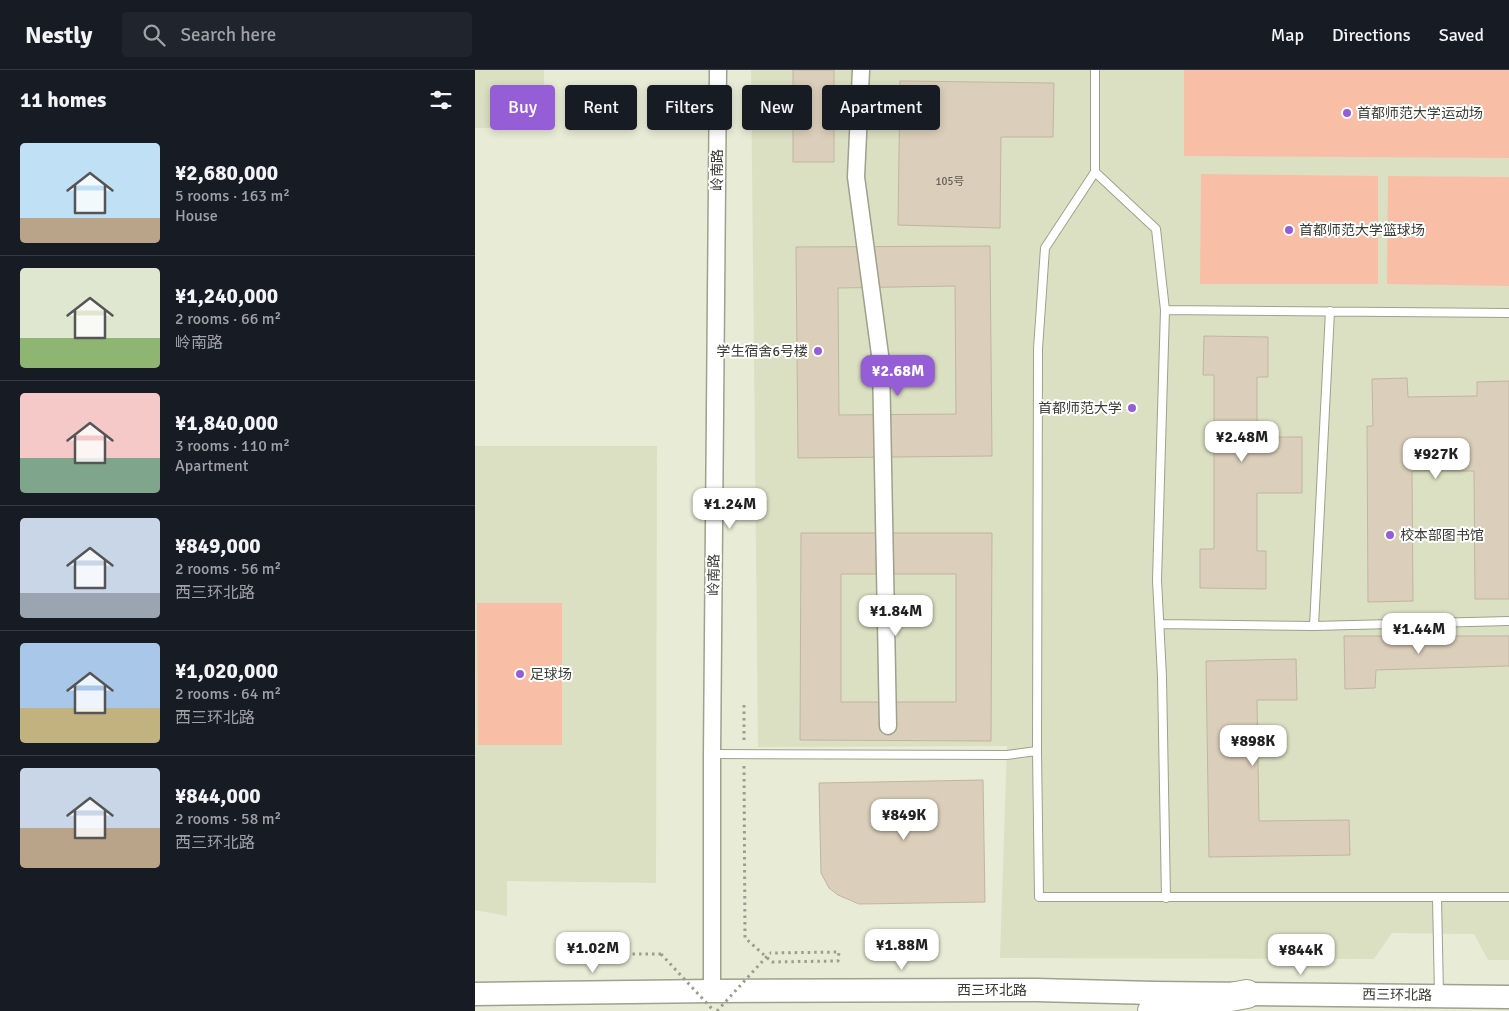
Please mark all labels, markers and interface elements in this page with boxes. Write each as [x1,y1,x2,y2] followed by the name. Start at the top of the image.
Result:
[122,12,472,57] search box
[25,20,92,50] text: Nestly
[140,21,168,49] icon: search
[180,23,276,47] text: Search here
[1271,24,1304,46] text: Map
[1332,24,1411,46] text: Directions
[1439,24,1484,46] text: Saved
[490,85,555,130] chip: Buy
[565,85,637,130] chip: Rent
[647,85,732,130] chip: Filters
[742,85,812,130] chip: New
[822,85,940,130] chip: Apartment
[427,86,455,114] icon: filters
[20,87,106,113] text: 11 homes
[1357,105,1483,122] place label: 首都师范大学运动场
[1341,107,1353,119] marker: 首都师范大学运动场
[709,149,726,191] street label: 岭南路
[175,160,278,186] text: ¥2,680,000
[60,163,120,223] icon: home
[936,175,964,188] house number: 105号
[175,186,290,206] text: 5 rooms · 163 m²
[175,206,218,226] text: House
[1299,222,1425,239] place label: 首都师范大学篮球场
[1283,224,1295,236] marker: 首都师范大学篮球场
[175,283,278,309] text: ¥1,240,000
[60,288,120,348] icon: home
[175,309,281,329] text: 2 rooms · 66 m²
[175,333,223,353] text: 岭南路
[716,343,808,360] place label: 学生宿舍6号楼
[812,345,824,357] marker: 学生宿舍6号楼
[857,354,939,397] pin: ¥2.68M
[872,361,924,381] text: ¥2.68M
[1038,400,1122,417] place label: 首都师范大学
[1126,402,1138,414] marker: 首都师范大学
[175,410,278,436] text: ¥1,840,000
[60,413,120,473] icon: home
[1201,420,1283,463] pin: ¥2.48M
[1216,427,1268,447] text: ¥2.48M
[175,436,290,456] text: 3 rooms · 110 m²
[1401,438,1471,480] pin: ¥927K
[1414,444,1458,464] text: ¥927K
[175,456,248,476] text: Apartment
[689,488,771,530] pin: ¥1.24M
[704,494,756,514] text: ¥1.24M
[1400,527,1484,544] place label: 校本部图书馆
[1384,529,1396,541] marker: 校本部图书馆
[175,533,261,559] text: ¥849,000
[60,538,120,598] icon: home
[705,554,723,596] street label: 岭南路
[175,559,281,579] text: 2 rooms · 56 m²
[175,583,255,603] text: 西三环北路
[855,594,937,637] pin: ¥1.84M
[870,601,922,621] text: ¥1.84M
[1378,612,1460,655] pin: ¥1.44M
[1393,619,1445,639] text: ¥1.44M
[175,658,278,684] text: ¥1,020,000
[60,663,120,723] icon: home
[530,666,572,683] place label: 足球场
[514,668,526,680] marker: 足球场
[175,684,281,704] text: 2 rooms · 64 m²
[175,708,255,728] text: 西三环北路
[1218,724,1288,767] pin: ¥898K
[1231,731,1275,751] text: ¥898K
[175,783,261,809] text: ¥844,000
[60,788,120,848] icon: home
[869,798,939,841] pin: ¥849K
[882,805,926,825] text: ¥849K
[175,809,281,829] text: 2 rooms · 58 m²
[175,833,255,853] text: 西三环北路
[861,928,943,971] pin: ¥1.88M
[552,932,634,974] pin: ¥1.02M
[1266,934,1336,976] pin: ¥844K
[876,935,928,955] text: ¥1.88M
[567,938,619,958] text: ¥1.02M
[1279,940,1323,960] text: ¥844K
[957,982,1027,999] street label: 西三环北路
[1362,986,1432,1004] street label: 西三环北路

